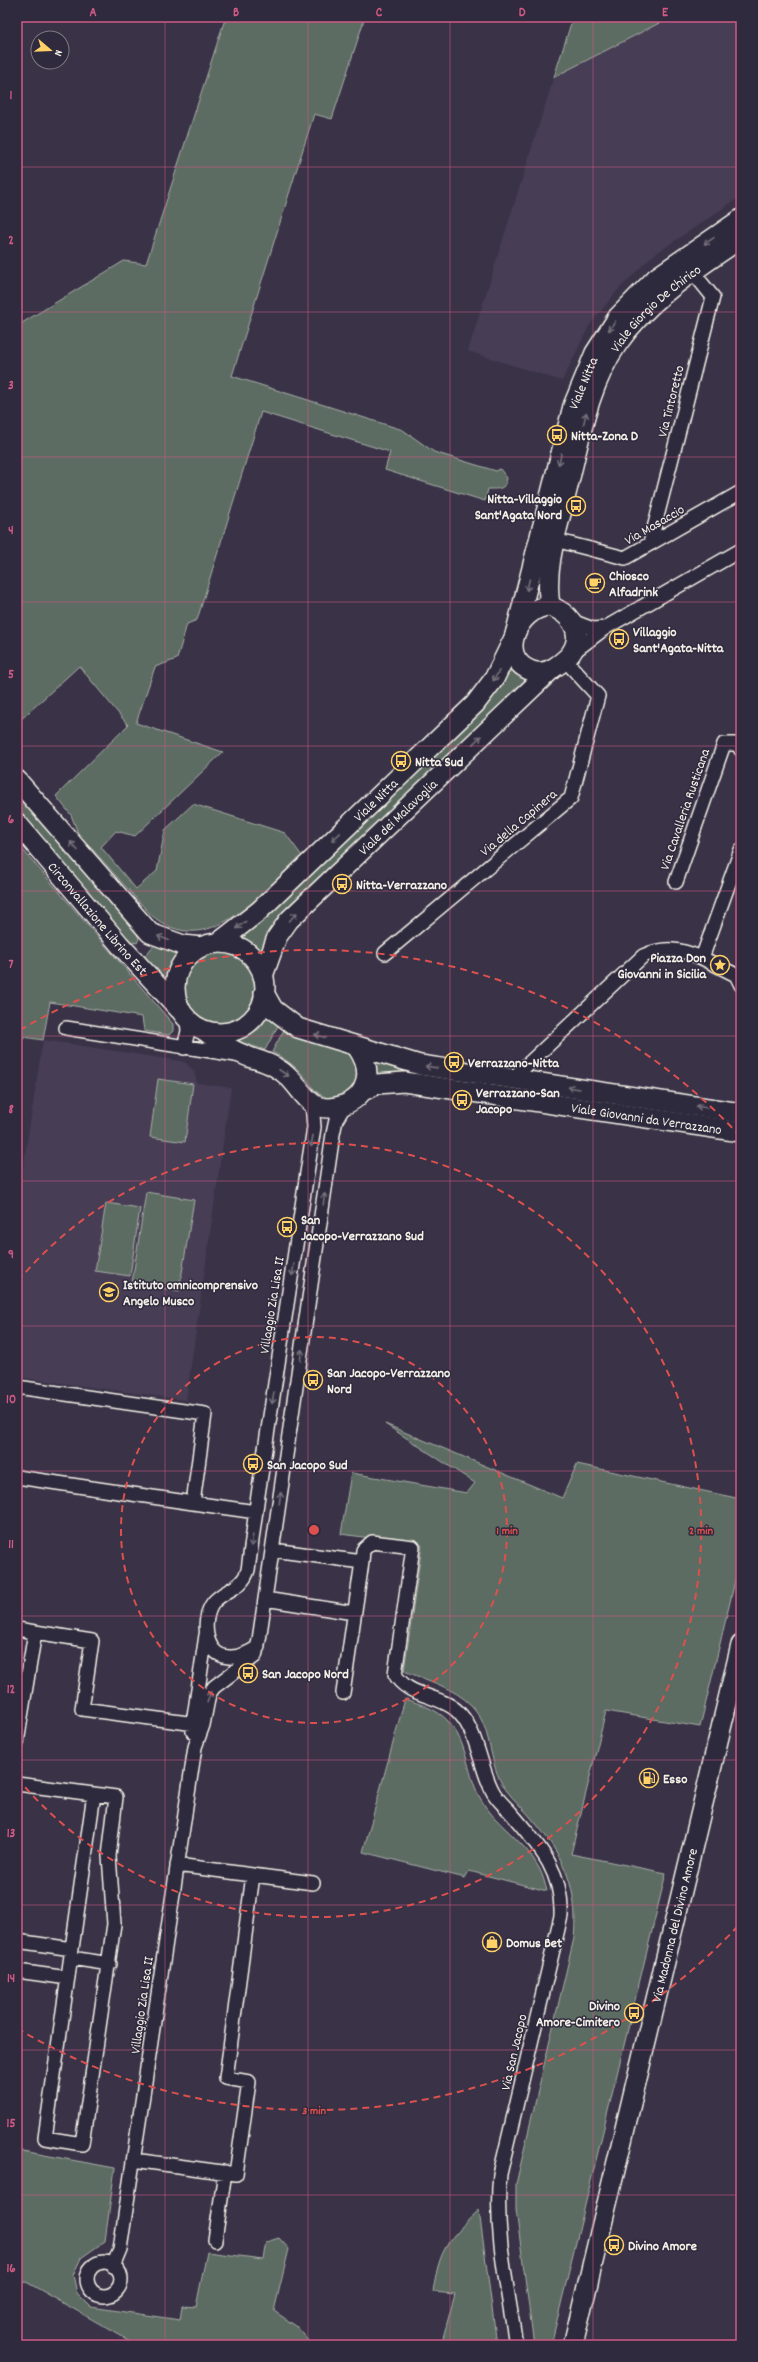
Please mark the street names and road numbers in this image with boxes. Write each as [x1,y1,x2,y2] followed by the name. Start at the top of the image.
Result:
[606,261,706,357] street label: Viale Giorgio De Chirico
[565,354,604,413] street label: Viale Nitta
[653,364,690,439] street label: Via Tintoretto
[621,500,689,551] street label: Via Masaccio
[656,746,716,873] street label: Via Cavalleria Rusticana
[350,775,404,827] street label: Viale Nitta
[355,775,443,861] street label: Viale dei Malavoglia
[476,785,562,862] street label: Via della Capinera
[42,858,151,981] street label: Circonvallazione Librino Est
[570,1099,723,1141] street label: Viale Giovanni da Verrazzano
[255,1255,291,1355] street label: Villaggio Zia Lisa II
[648,1846,704,2004] street label: Via Madonna del Divino Amore
[126,1955,160,2055] street label: Villaggio Zia Lisa II
[496,2012,533,2093] street label: Via San Jacopo

